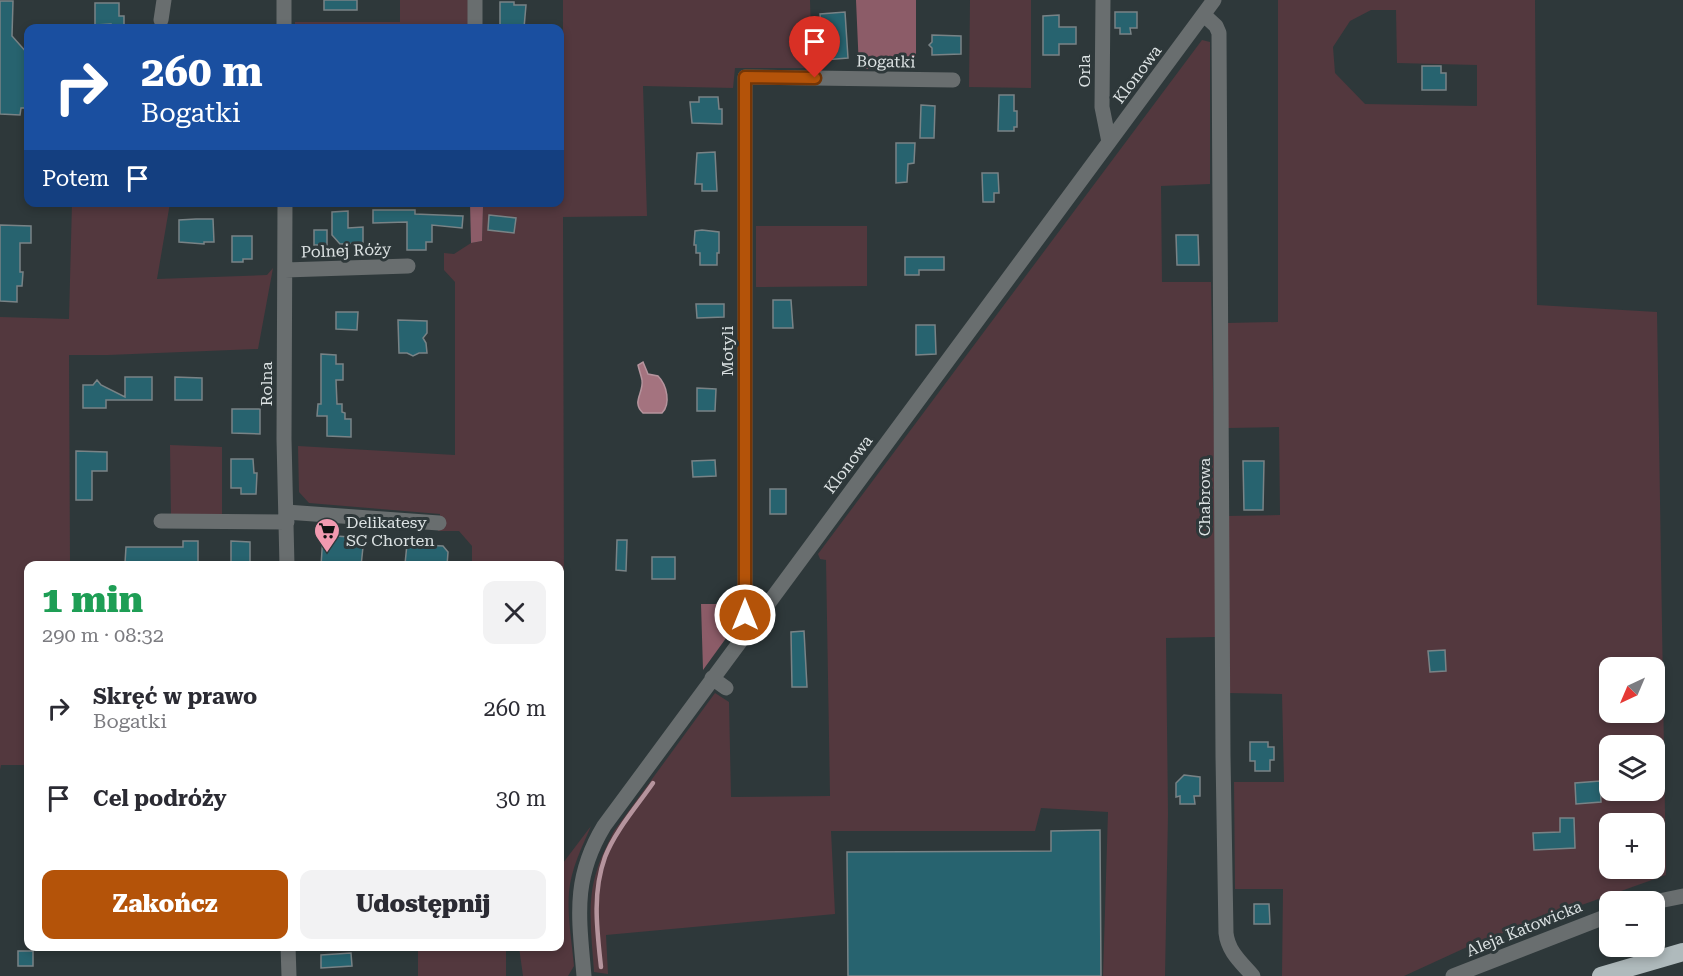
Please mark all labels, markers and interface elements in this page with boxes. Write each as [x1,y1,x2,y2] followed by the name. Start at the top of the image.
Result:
[789,16,840,78] pin
[798,25,831,58] icon: arrive
[1109,41,1166,107] street label: Klonowa
[141,47,263,96] text: 260 m
[42,48,120,126] icon: right
[856,51,916,72] street label: Bogatki
[1075,54,1094,87] street label: Orla
[141,97,241,129] text: Bogatki
[121,162,154,195] icon: arrive
[42,166,109,191] text: Potem
[300,239,392,262] street label: Polnej Róży
[718,326,737,376] street label: Motyli
[257,361,276,406] street label: Rolna
[820,431,877,497] street label: Klonowa
[1195,457,1214,536] street label: Chabrowa
[346,513,435,550] place label: Delikatesy SC Chorten
[312,516,342,554] supermarket icon: Delikatesy SC Chorten
[42,579,143,621] text: 1 min
[483,581,546,644] button: close
[713,583,777,647] position arrow
[42,623,164,647] text: 290 m · 08:32
[1599,657,1665,723] north arrow
[1599,657,1665,957] map controls
[93,684,257,709] text: Skręć w prawo
[42,692,75,725] icon: right
[483,696,546,721] text: 260 m
[93,709,167,733] text: Bogatki
[1599,735,1665,801] button: layers
[42,782,75,815] icon: arrive
[93,786,227,811] text: Cel podróży
[496,786,546,811] text: 30 m
[1599,813,1665,879] button: +
[42,870,288,939] button: Zakończ
[300,870,546,939] button: Udostępnij
[1599,891,1665,957] button: −
[1463,896,1585,960] street label: Aleja Katowicka

